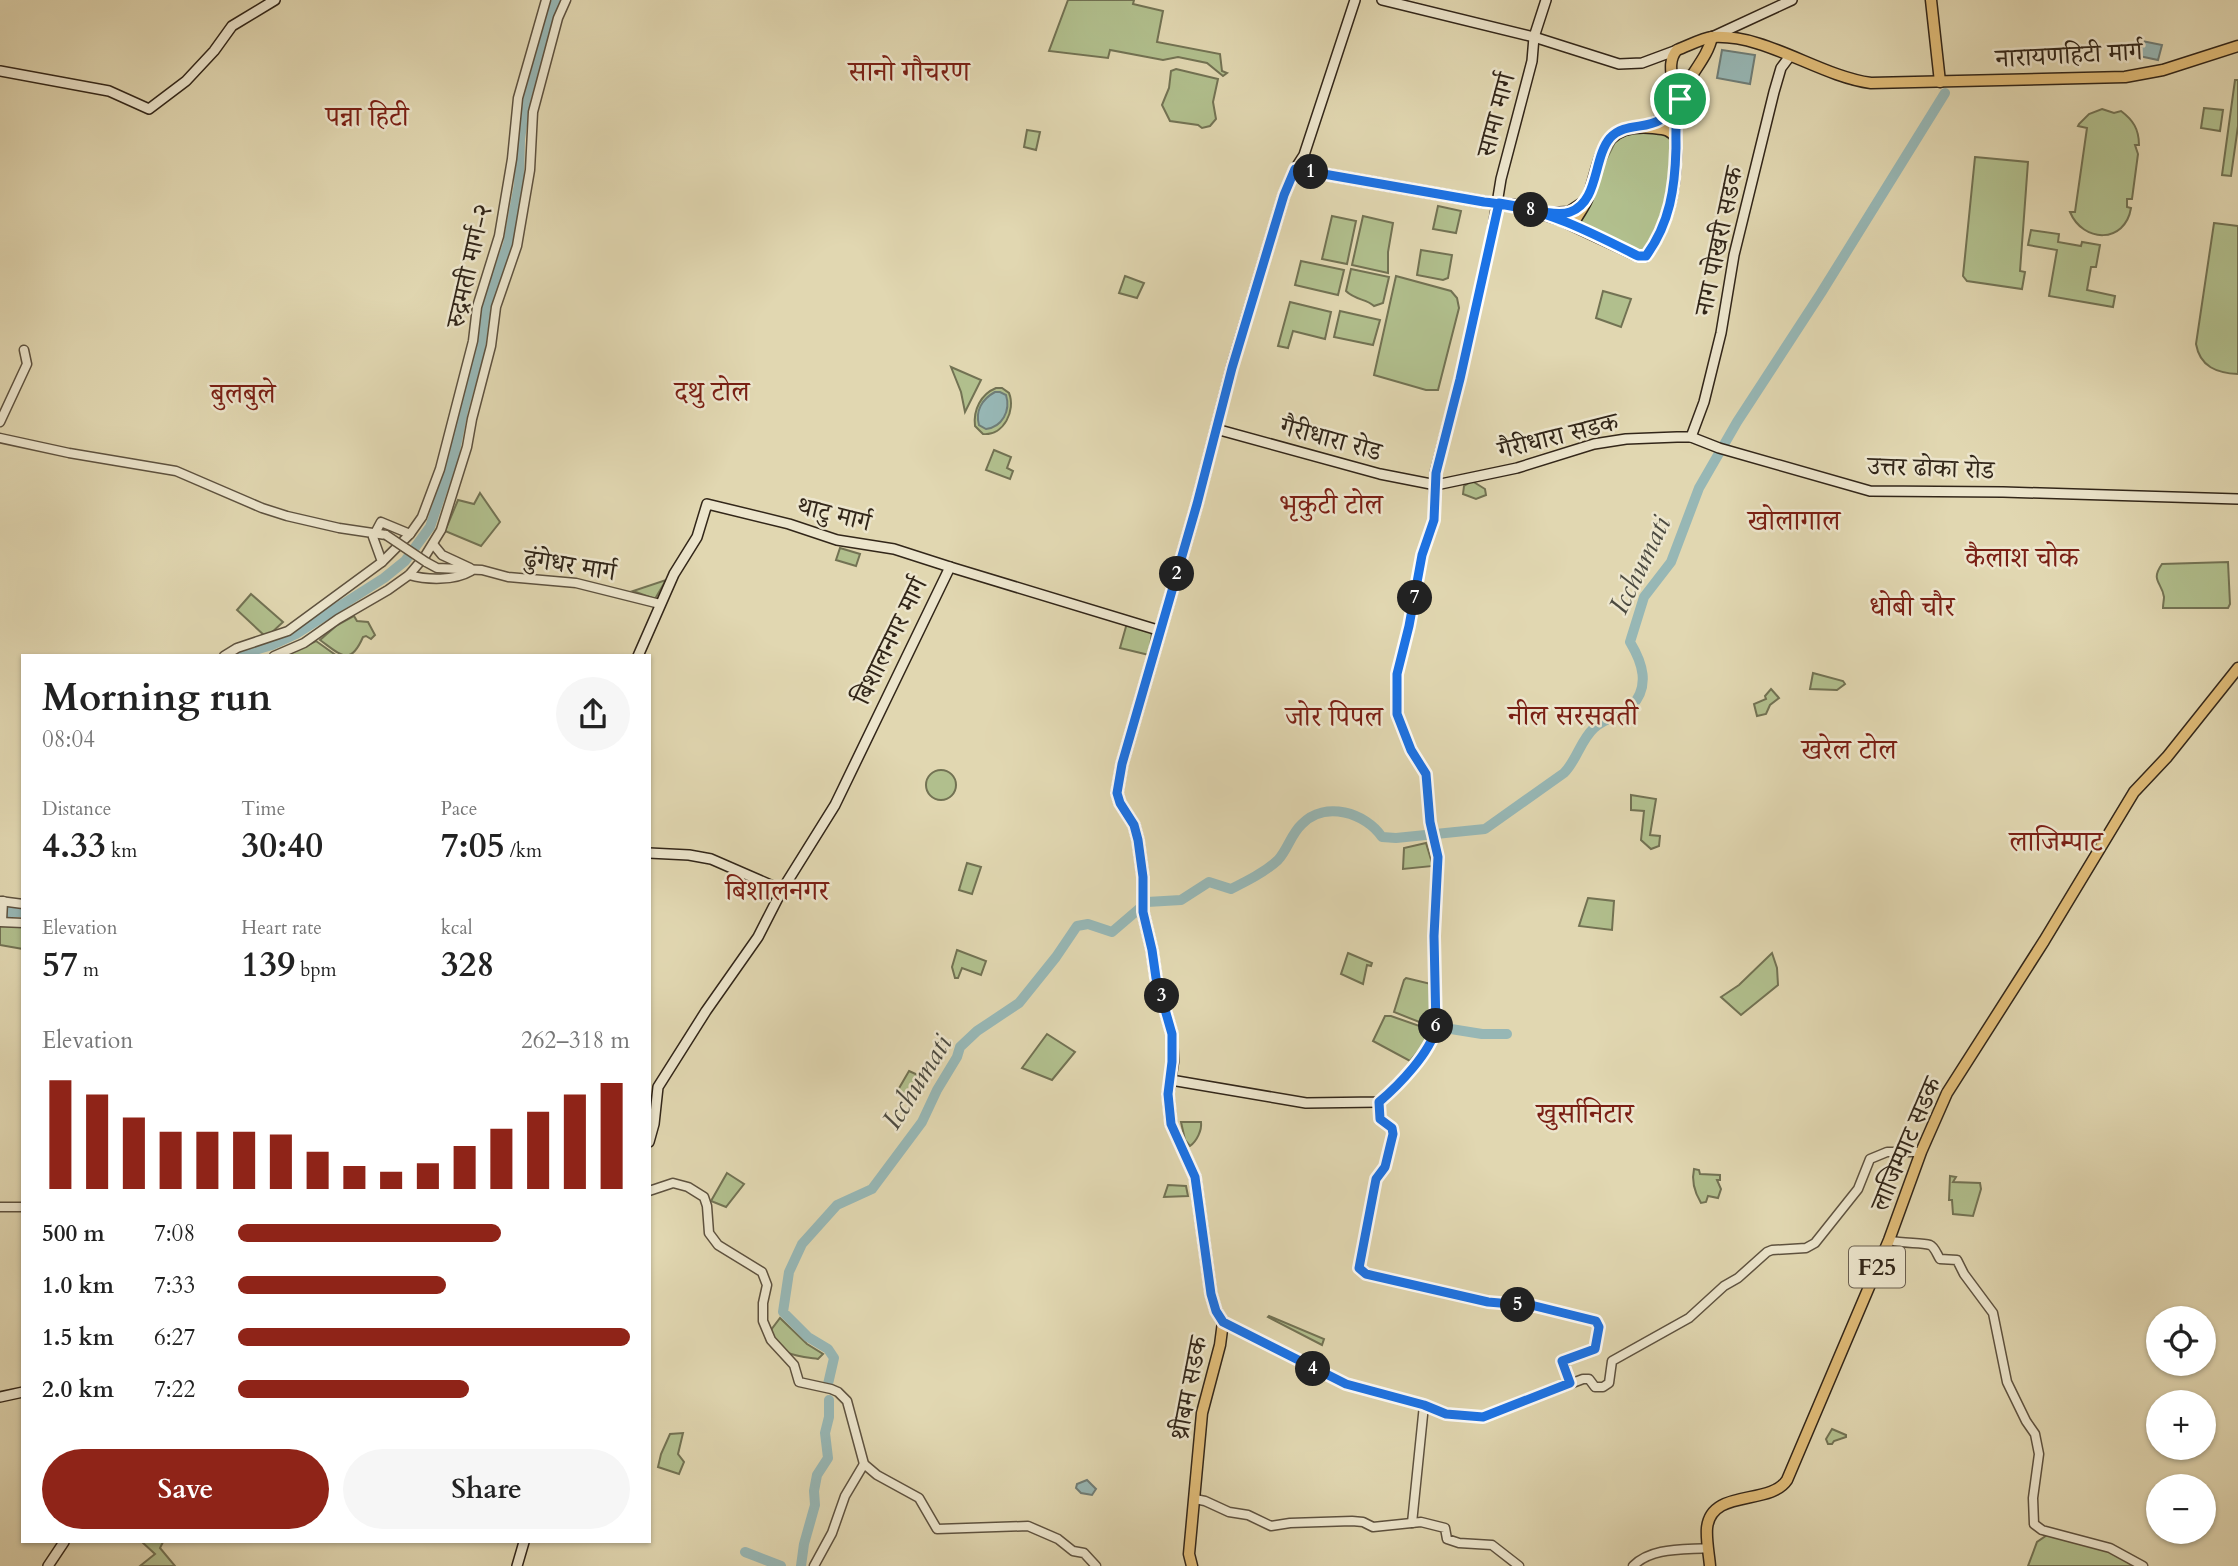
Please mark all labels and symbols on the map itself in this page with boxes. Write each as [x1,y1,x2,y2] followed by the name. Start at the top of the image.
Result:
[1993,34,2145,76] street label: नारायणहिटी मार्ग
[846,53,971,91] district label: सानो गौचरण
[1468,68,1524,163] street label: सामा मार्ग
[1650,69,1710,129] pin
[323,98,411,136] district label: पन्ना हिटी
[1294,154,1328,190] pin: 1
[1686,162,1752,321] street label: नाग पोखरी सडक
[1514,192,1548,228] pin: 8
[437,201,500,333] street label: रुद्रमती मार्ग-२
[672,373,751,411] district label: दथु टोल
[208,375,277,413] district label: बुलबुले
[1492,404,1623,468] street label: गैरीधारा सडक
[1274,408,1387,470] street label: गैरीधारा रोड
[1865,448,1996,488] street label: उत्तर ढोका रोड
[1279,486,1385,524] district label: भृकुटी टोल
[793,488,876,540] street label: थाटु मार्ग
[1746,502,1842,540] district label: खोलागाल
[1600,509,1680,620] water label: Icchumati
[1963,539,2081,577] district label: कैलाश चोक
[519,540,620,590] street label: ढुंगेधर मार्ग
[1160,556,1194,592] pin: 2
[843,570,936,712] street label: बिशालनगर मार्ग
[1398,580,1432,616] pin: 7
[1870,588,1956,626] district label: धोबी चौर
[1506,697,1640,735] district label: नील सरसवती
[1283,698,1385,736] district label: जोर पिपल
[1799,731,1898,769] district label: खरेल टोल
[2007,823,2105,861] district label: लाजिम्पाट
[723,872,830,910] district label: बिशालनगर
[1144,978,1180,1014] pin: 3
[1418,1009,1454,1044] pin: 6
[873,1027,961,1137] water label: Icchumati
[1861,1070,1951,1218] street label: लाजिम्पाट सडक
[1534,1095,1635,1133] district label: खुर्सानिटार
[1849,1246,1905,1288] road number: F25
[1500,1288,1536,1322] pin: 5
[1162,1332,1216,1443] street label: थ्रीबम सडक
[1296,1352,1330,1386] pin: 4

